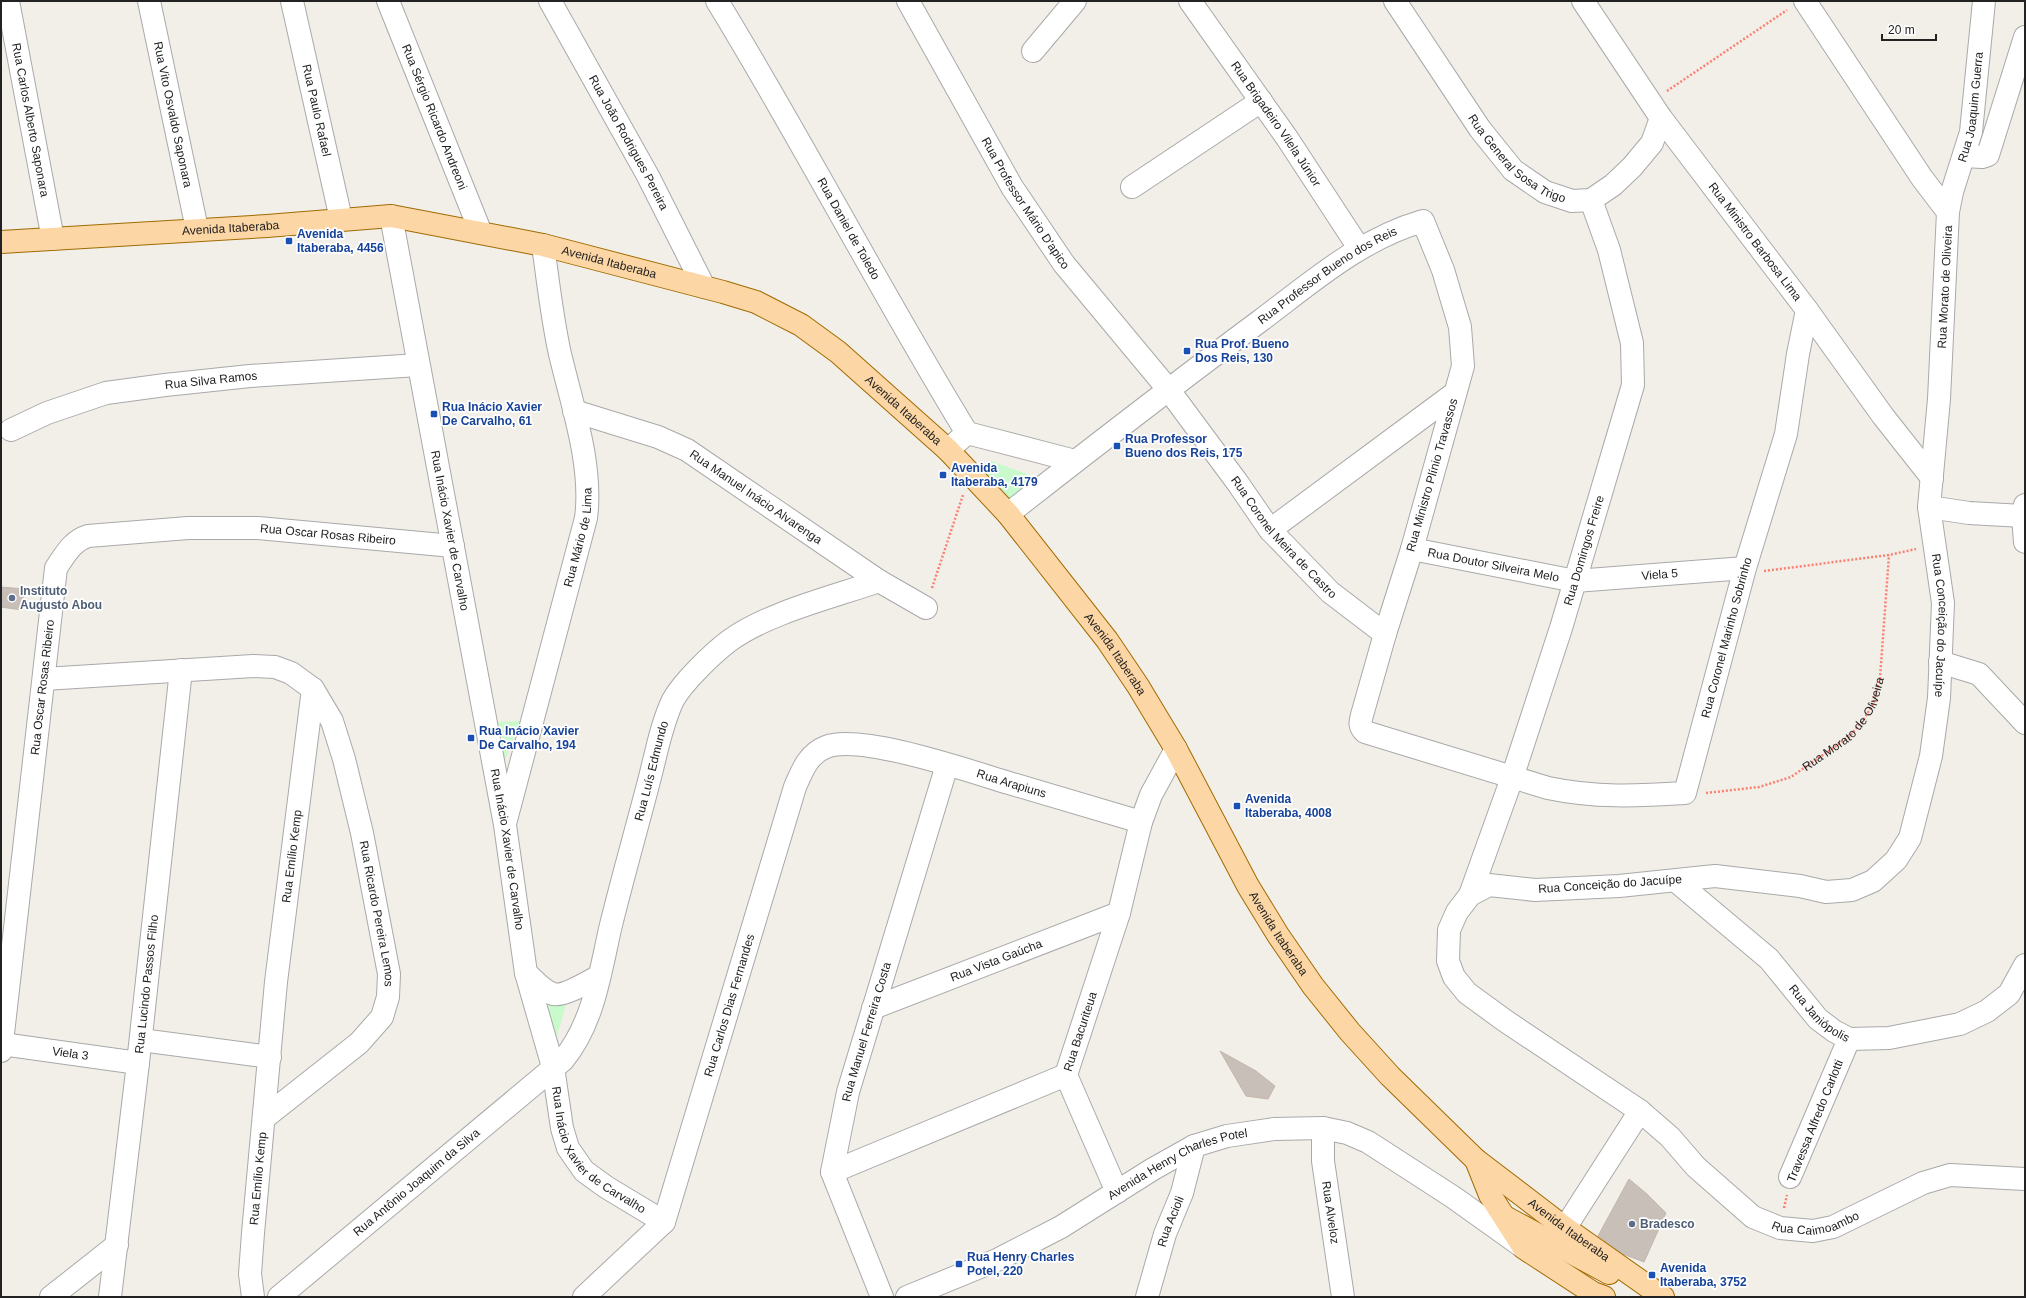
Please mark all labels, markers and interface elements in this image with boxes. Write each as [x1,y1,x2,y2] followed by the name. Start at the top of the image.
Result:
[1882,16,1936,42] scale bar
[1888,23,1915,37] text: 20 m
[151,40,195,189] street label: Rua Vito Osvaldo Saponara
[9,42,52,198] street label: Rua Carlos Alberto Saponara
[399,42,470,192] street label: Rua Sérgio Ricardo Andreoni
[1955,51,1986,164] street label: Rua Joaquim Guerra
[1228,59,1324,189] street label: Rua Brigadeiro Vilela Júnior
[299,63,334,158] street label: Rua Paulo Rafael
[586,73,671,213] street label: Rua João Rodrigues Pereira
[1465,112,1568,205] street label: Rua General Sosa Trigo
[979,135,1073,272] street label: Rua Professor Mário D'apico
[814,175,883,282] street label: Rua Daniel de Toledo
[1706,180,1805,304] street label: Rua Ministro Barbosa Lima
[182,218,280,238] street label: Avenida Itaberaba
[1255,224,1399,327] street label: Rua Professor Bueno dos Reis
[1935,225,1955,349] street label: Rua Morato de Oliveira
[297,227,384,255] place label: Avenida Itaberaba, 4456
[284,236,294,246] marker: Avenida Itaberaba, 4456
[560,243,658,281] street label: Avenida Itaberaba
[1195,337,1289,365] place label: Rua Prof. Bueno Dos Reis, 130
[1182,346,1192,356] marker: Rua Prof. Bueno Dos Reis, 130
[164,369,258,392] street label: Rua Silva Ramos
[862,373,945,448] street label: Avenida Itaberaba
[1403,397,1461,553] street label: Rua Ministro Plínio Travassos
[442,400,542,428] place label: Rua Inácio Xavier De Carvalho, 61
[429,409,439,419] marker: Rua Inácio Xavier De Carvalho, 61
[1125,432,1243,460] place label: Rua Professor Bueno dos Reis, 175
[1112,441,1122,451] marker: Rua Professor Bueno dos Reis, 175
[687,447,825,547] street label: Rua Manuel Inácio Alvarenga
[428,449,472,612] street label: Rua Inácio Xavier de Carvalho
[951,461,1038,489] place label: Avenida Itaberaba, 4179
[938,470,948,480] marker: Avenida Itaberaba, 4179
[1228,473,1339,602] street label: Rua Coronel Meira de Castro
[561,487,594,589] street label: Rua Mário de Lima
[1561,493,1607,607] street label: Rua Domingos Freire
[260,521,397,548] street label: Rua Oscar Rosas Ribeiro
[1427,545,1561,585] street label: Rua Doutor Silveira Melo
[1929,553,1950,698] street label: Rua Conceição do Jacuípe
[1698,555,1755,719] street label: Rua Coronel Marinho Sobrinho
[1641,566,1679,583] street label: Viela 5
[20,584,102,612] place label: Instituto Augusto Abou
[7,593,17,603] marker: Instituto Augusto Abou
[1081,610,1149,698] street label: Avenida Itaberaba
[28,619,57,756] street label: Rua Oscar Rosas Ribeiro
[1800,675,1887,774] street label: Rua Morato de Oliveira
[632,719,671,823] street label: Rua Luís Edmundo
[479,724,579,752] place label: Rua Inácio Xavier De Carvalho, 194
[466,733,476,743] marker: Rua Inácio Xavier De Carvalho, 194
[975,766,1048,801] street label: Rua Arapiuns
[488,768,527,931] street label: Rua Inácio Xavier de Carvalho
[1245,792,1332,820] place label: Avenida Itaberaba, 4008
[1232,801,1242,811] marker: Avenida Itaberaba, 4008
[279,809,305,904] street label: Rua Emílio Kemp
[357,839,396,987] street label: Rua Ricardo Pereira Lemos
[1538,872,1683,896] street label: Rua Conceição do Jacuípe
[1246,889,1311,979] street label: Avenida Itaberaba
[132,914,161,1054] street label: Rua Lucindo Passos Filho
[701,932,757,1078] street label: Rua Carlos Dias Fernandes
[948,936,1044,985] street label: Rua Vista Gaúcha
[839,960,894,1103] street label: Rua Manuel Ferreira Costa
[1786,982,1852,1045] street label: Rua Janiópolis
[1061,990,1100,1073] street label: Rua Bacuriteua
[51,1044,90,1063] street label: Viela 3
[1784,1058,1846,1184] street label: Travessa Alfredo Carlotti
[549,1085,648,1216] street label: Rua Inácio Xavier de Carvalho
[350,1125,483,1239] street label: Rua Antônio Joaquim da Silva
[1105,1126,1248,1203] street label: Avenida Henry Charles Potel
[247,1131,269,1226] street label: Rua Emílio Kemp
[1319,1180,1342,1245] street label: Rua Alveloz
[1155,1194,1187,1249] street label: Rua Acioli
[1526,1196,1613,1264] street label: Avenida Itaberaba
[1770,1208,1862,1238] street label: Rua Caimoambo
[1640,1217,1695,1231] place label: Bradesco
[1627,1219,1637,1229] marker: Bradesco
[967,1250,1075,1278] place label: Rua Henry Charles Potel, 220
[954,1259,964,1269] marker: Rua Henry Charles Potel, 220
[1660,1261,1747,1289] place label: Avenida Itaberaba, 3752
[1647,1270,1657,1280] marker: Avenida Itaberaba, 3752

